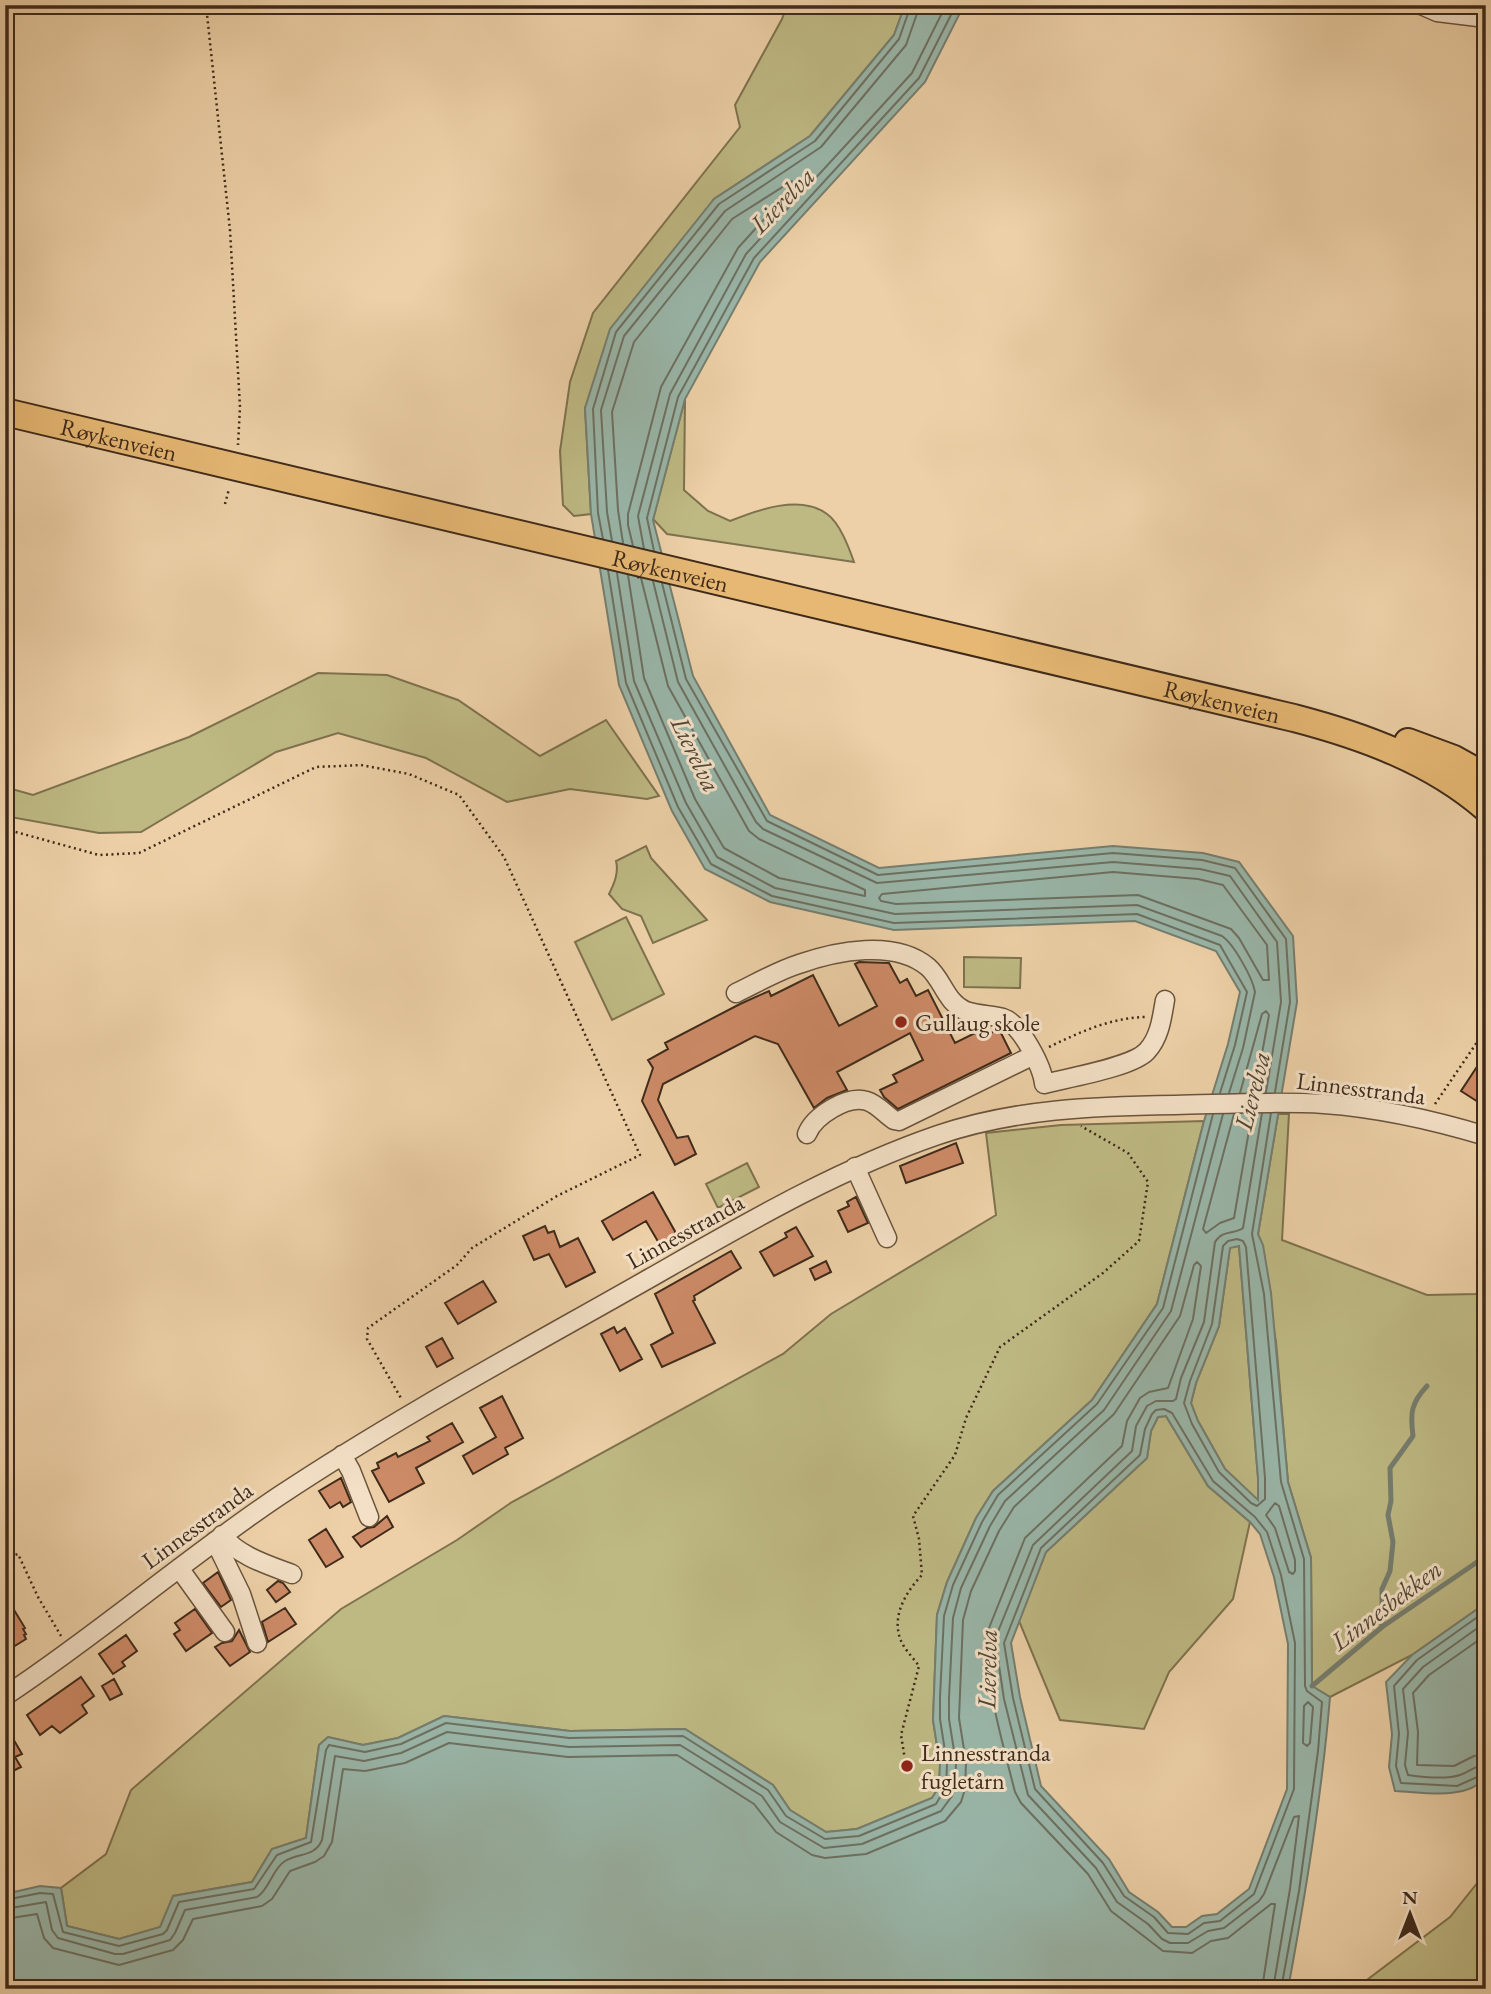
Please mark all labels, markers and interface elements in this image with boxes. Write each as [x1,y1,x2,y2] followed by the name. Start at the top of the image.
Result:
[741,159,822,241] water label: Lierelva
[58,410,180,468] street label: Røykenveien
[609,541,732,599] street label: Røykenveien
[1161,672,1284,730] street label: Røykenveien
[663,710,729,797] water label: Lierelva
[915,1007,1040,1038] place label: Gullaug skole
[893,1014,909,1030] marker: Gullaug skole
[1226,1048,1278,1135] water label: Lierelva
[1295,1065,1428,1111] street label: Linnesstranda
[621,1186,750,1276] street label: Linnesstranda
[135,1474,259,1576] street label: Linnesstranda
[1323,1552,1449,1659] water label: Linnesbekken
[969,1629,1005,1710] water label: Lierelva
[921,1737,1051,1796] place label: Linnesstranda fugletårn
[899,1758,915,1774] marker: Linnesstranda fugletårn
[1376,1878,1446,1948] north arrow
[1402,1885,1418,1910] text: N

